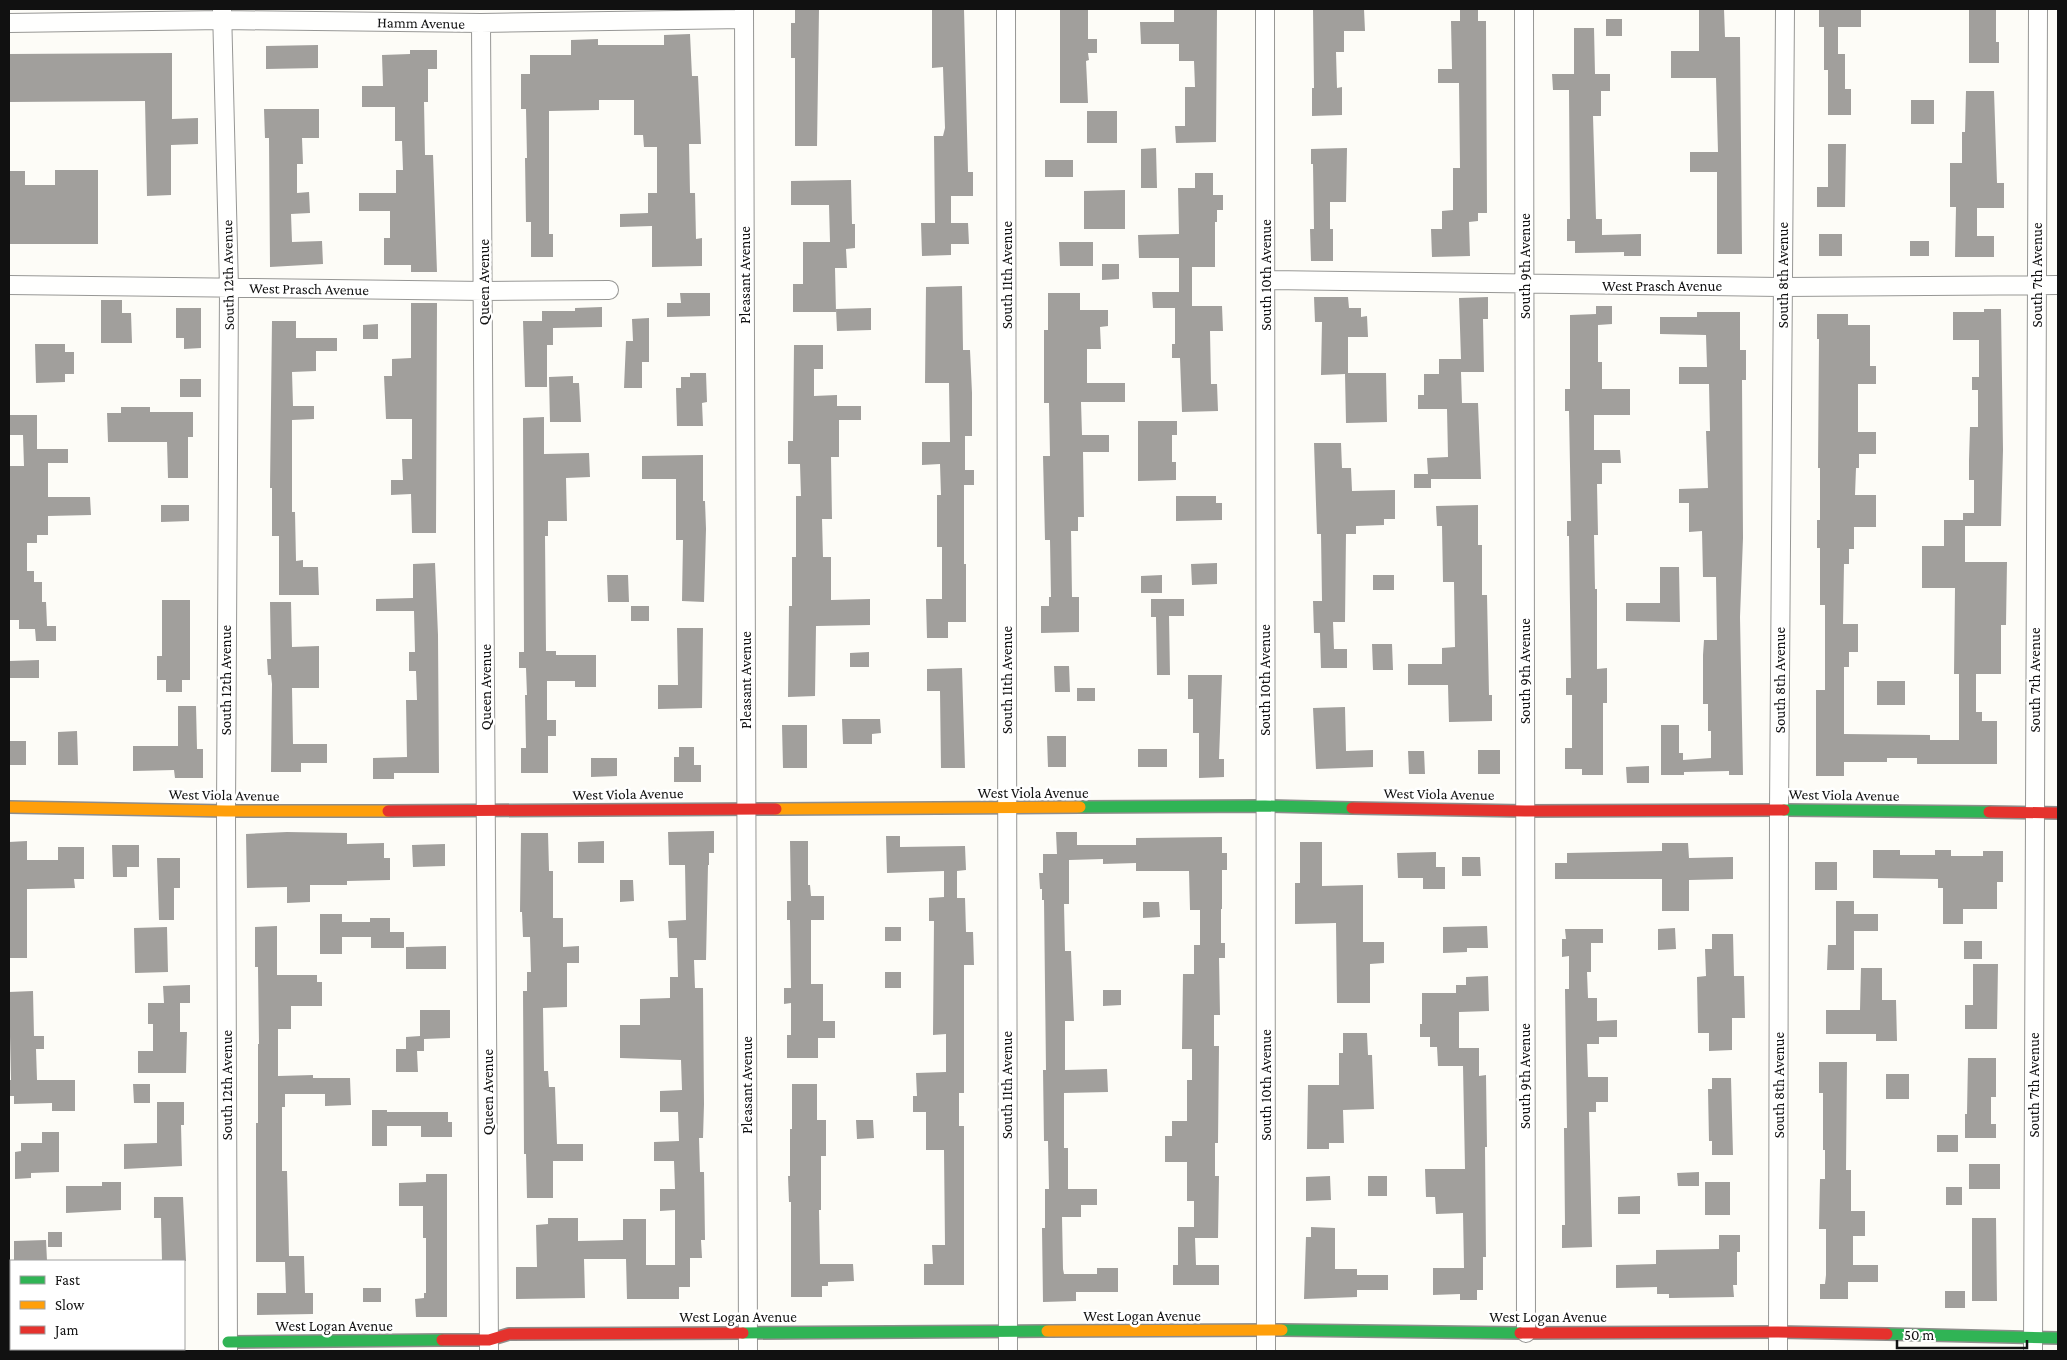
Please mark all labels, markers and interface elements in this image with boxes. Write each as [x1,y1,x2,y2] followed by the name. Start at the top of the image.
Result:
[377,14,465,32] street label: Hamm Avenue
[1517,213,1533,319] street label: South 9th Avenue
[219,219,237,330] street label: South 12th Avenue
[1258,219,1274,331] street label: South 10th Avenue
[999,220,1015,329] street label: South 11th Avenue
[1775,221,1791,328] street label: South 8th Avenue
[2029,222,2045,328] street label: South 7th Avenue
[737,226,753,324] street label: Pleasant Avenue
[476,238,492,325] street label: Queen Avenue
[1602,278,1722,294] street label: West Prasch Avenue
[249,280,370,298] street label: West Prasch Avenue
[1517,618,1533,724] street label: South 9th Avenue
[218,624,234,735] street label: South 12th Avenue
[1257,624,1273,736] street label: South 10th Avenue
[999,625,1015,734] street label: South 11th Avenue
[1772,626,1788,733] street label: South 8th Avenue
[2027,627,2043,733] street label: South 7th Avenue
[738,631,754,729] street label: Pleasant Avenue
[478,643,494,730] street label: Queen Avenue
[572,785,684,803] street label: West Viola Avenue
[978,785,1089,801] street label: West Viola Avenue
[1383,785,1495,803] street label: West Viola Avenue
[168,786,280,804] street label: West Viola Avenue
[1788,786,1900,804] street label: West Viola Avenue
[1517,1023,1533,1129] street label: South 9th Avenue
[219,1029,235,1140] street label: South 12th Avenue
[1258,1029,1274,1141] street label: South 10th Avenue
[999,1030,1015,1139] street label: South 11th Avenue
[1771,1031,1787,1138] street label: South 8th Avenue
[2026,1032,2042,1138] street label: South 7th Avenue
[739,1036,755,1134] street label: Pleasant Avenue
[480,1048,496,1135] street label: Queen Avenue
[10,1260,185,1350] legend
[55,1272,81,1288] text: Fast
[55,1297,85,1313] text: Slow
[1083,1308,1201,1325] street label: West Logan Avenue
[679,1309,797,1326] street label: West Logan Avenue
[1489,1309,1607,1326] street label: West Logan Avenue
[275,1318,393,1335] street label: West Logan Avenue
[1897,1318,2027,1350] scale bar
[53,1322,78,1339] text: Jam
[1904,1327,1934,1343] text: 50 m

